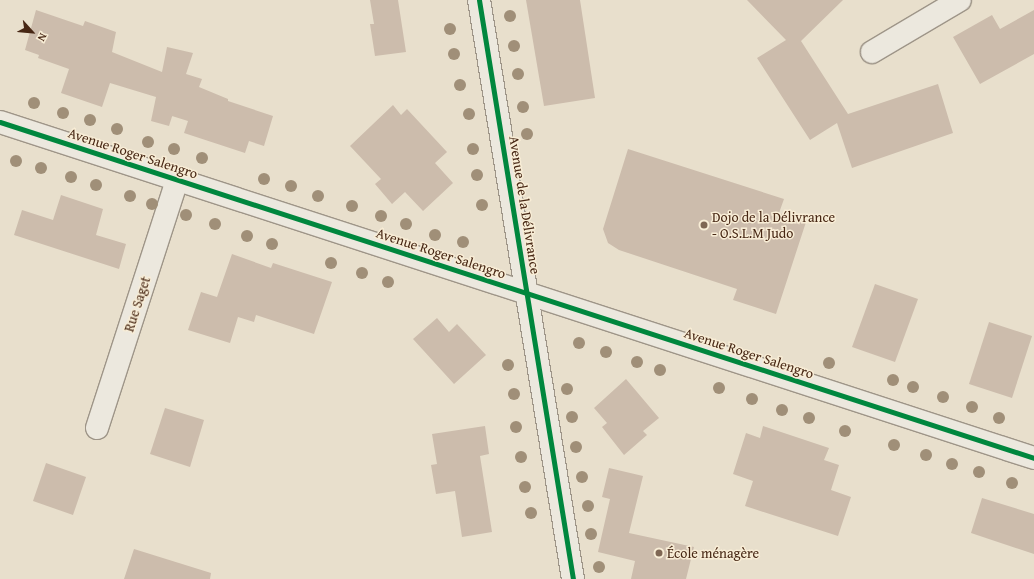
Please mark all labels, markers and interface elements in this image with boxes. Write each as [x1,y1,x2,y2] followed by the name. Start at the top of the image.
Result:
[12,12,52,52] north arrow
[34,31,51,44] text: N
[66,124,200,182] street label: Avenue Roger Salengro
[506,135,544,275] street label: Avenue de la Délivrance
[712,209,835,242] place label: Dojo de la Délivrance - O.S.L.M Judo
[699,220,709,230] marker: Dojo de la Délivrance - O.S.L.M Judo
[374,224,508,282] street label: Avenue Roger Salengro
[120,274,154,334] street label: Rue Saget
[682,324,816,382] street label: Avenue Roger Salengro
[667,545,759,561] place label: École ménagère
[654,548,664,558] marker: École ménagère

